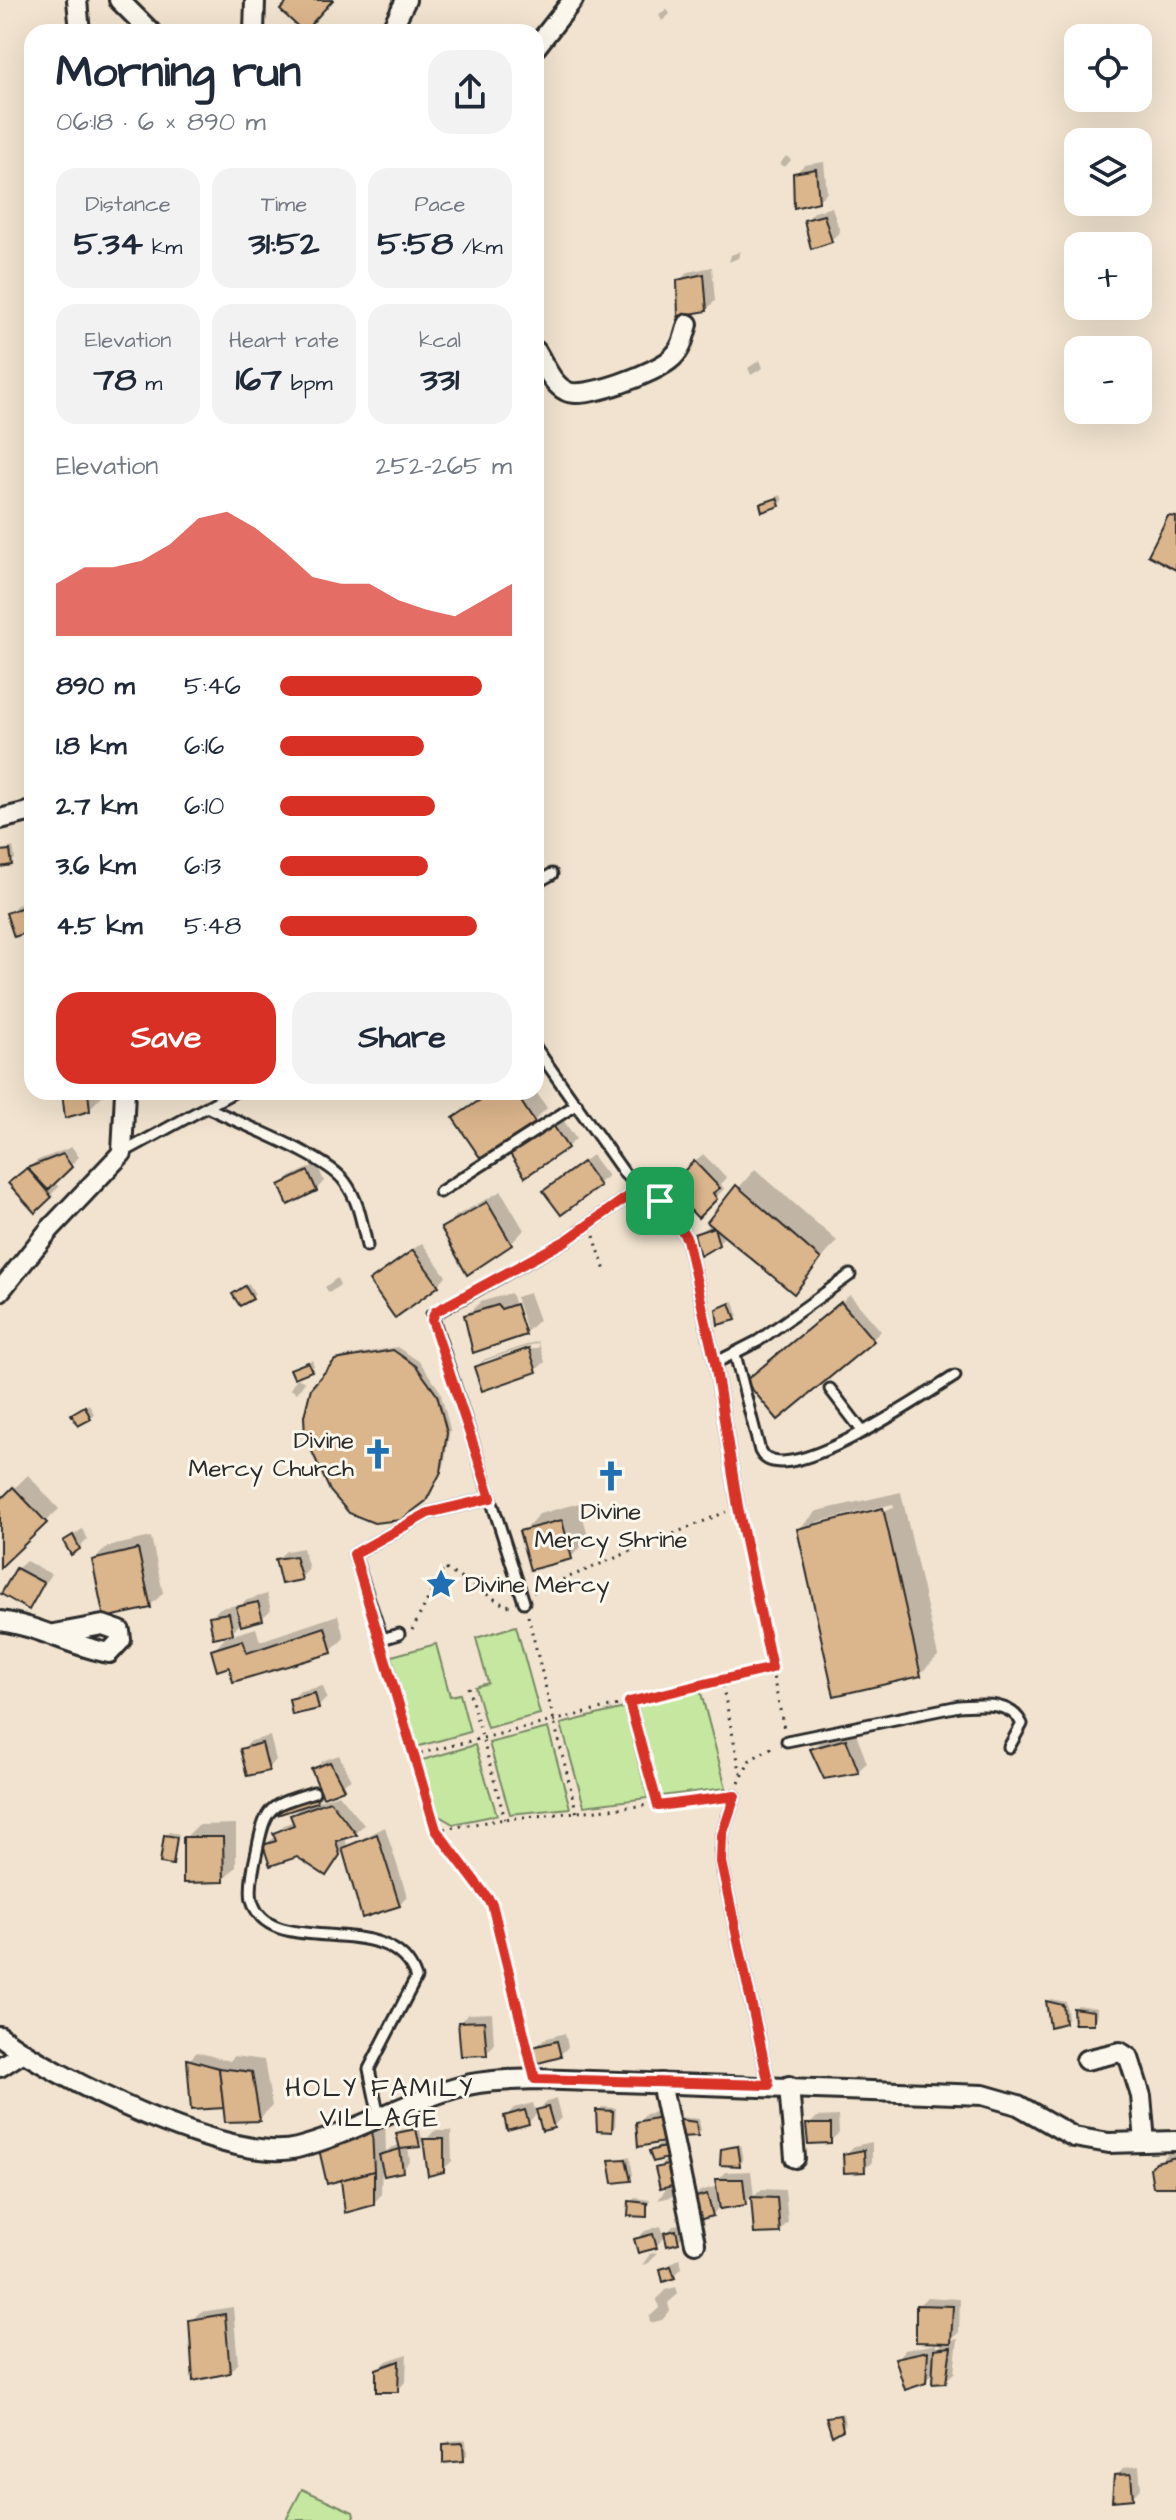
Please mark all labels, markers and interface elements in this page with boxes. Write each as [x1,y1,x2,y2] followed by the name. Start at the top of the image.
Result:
[1064,24,1152,424] map controls
[1064,24,1152,112] button: locate
[56,43,301,104] text: Morning run
[428,50,512,134] button: share
[56,104,266,140] text: 06:18 · 6 × 890 m
[1064,128,1152,216] button: layers
[85,189,171,220] text: Distance
[261,189,307,220] text: Time
[414,189,466,220] text: Pace
[74,220,143,268] text: 5.34
[249,220,319,268] text: 31:52
[377,220,453,268] text: 5:58
[143,232,182,263] text: km
[453,232,503,263] text: /km
[1064,232,1152,320] button: +
[85,325,171,356] text: Elevation
[229,325,339,356] text: Heart rate
[419,325,461,356] text: kcal
[1064,336,1152,424] button: −
[94,356,137,404] text: 78
[235,356,282,404] text: 167
[421,356,459,404] text: 331
[137,368,162,399] text: m
[282,368,333,399] text: bpm
[56,448,158,484] text: Elevation
[376,448,512,484] text: 252–265 m
[56,668,135,704] text: 890 m
[184,668,241,704] text: 5:46
[56,728,126,764] text: 1.8 km
[184,728,224,764] text: 6:16
[56,788,137,824] text: 2.7 km
[184,788,224,824] text: 6:10
[56,848,136,884] text: 3.6 km
[184,848,221,884] text: 6:13
[56,908,142,944] text: 4.5 km
[184,908,241,944] text: 5:48
[56,992,276,1084] button: Save
[292,992,512,1084] button: Share
[626,1167,694,1235] pin
[638,1179,682,1223] icon: arrive
[189,1424,354,1487] place label: Divine Mercy Church
[361,1437,395,1471] church icon: Divine Mercy Church
[594,1459,628,1493] church icon: Divine Mercy Shrine
[534,1495,688,1558] place label: Divine Mercy Shrine
[424,1567,458,1601] place icon: Divine Mercy
[465,1568,609,1603] place label: Divine Mercy
[285,2070,475,2136] district label: HOLY FAMILY VILLAGE

